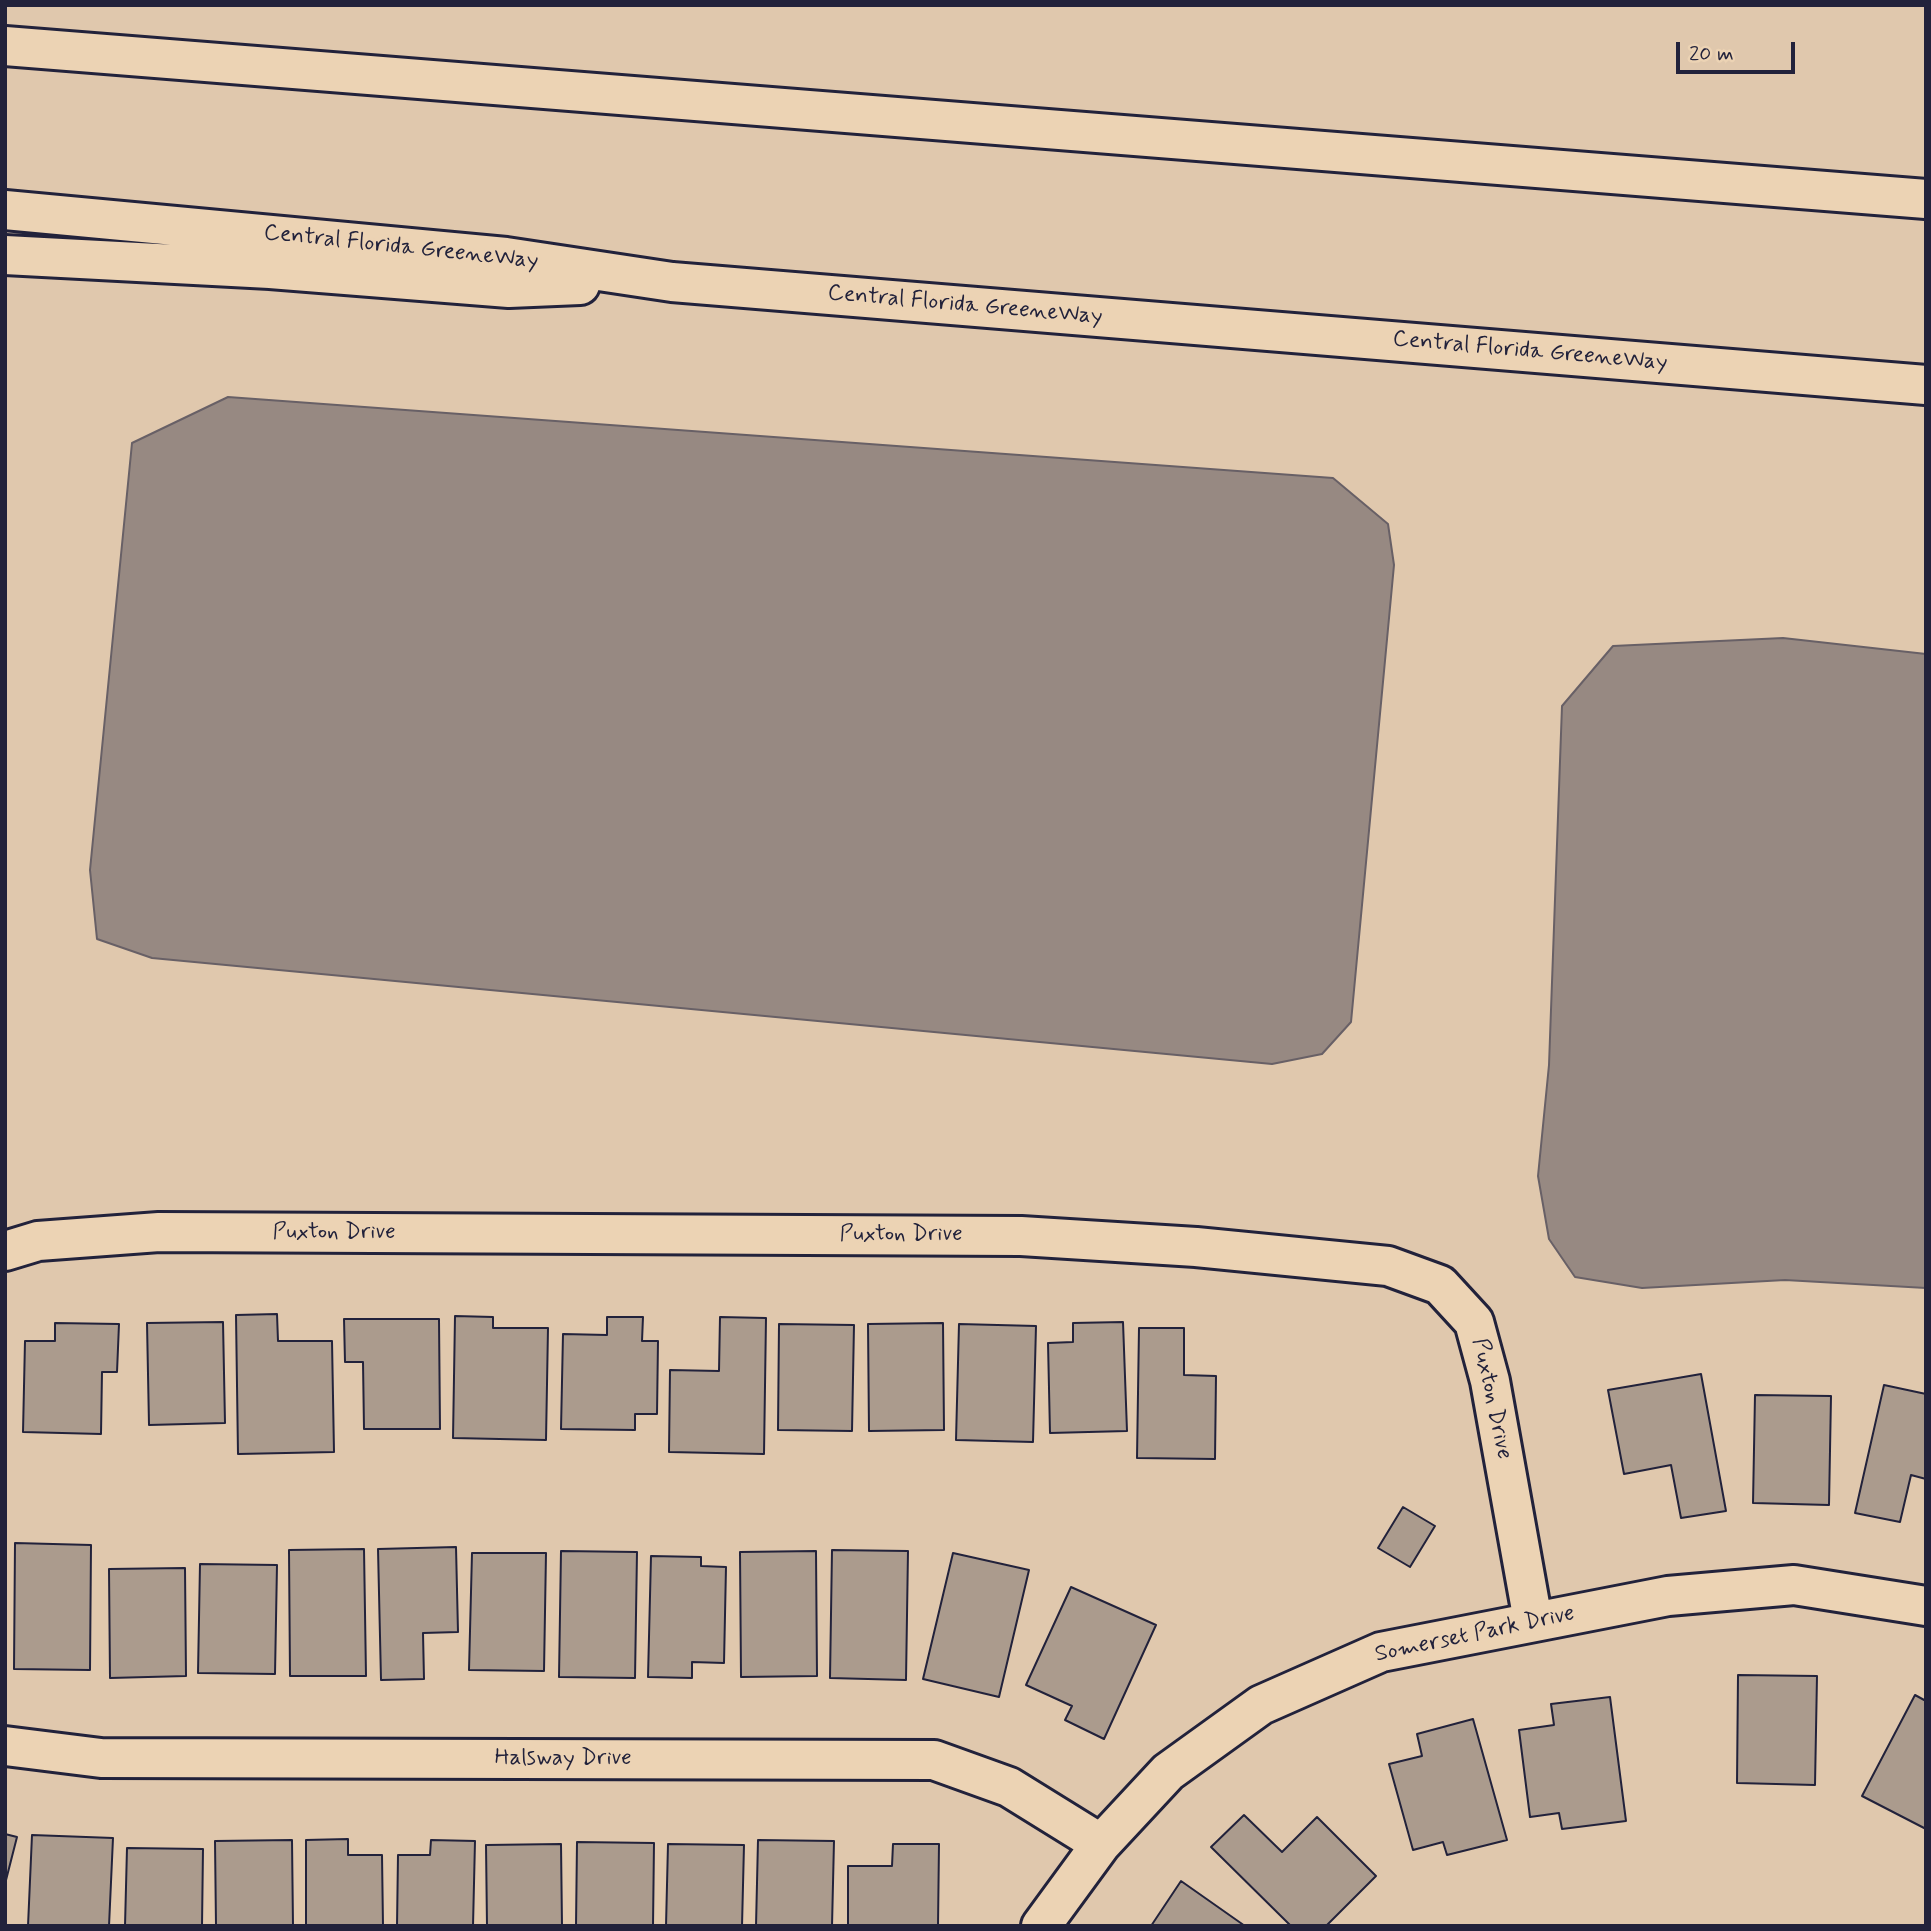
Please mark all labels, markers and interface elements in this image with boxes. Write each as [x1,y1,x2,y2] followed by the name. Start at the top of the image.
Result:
[1679,28,1798,72] scale bar
[1689,40,1734,68] text: 20 m
[262,220,540,276] street label: Central Florida GreeneWay
[826,280,1104,332] street label: Central Florida GreeneWay
[1391,326,1669,378] street label: Central Florida GreeneWay
[272,1219,396,1247] street label: Puxton Drive
[839,1221,963,1249] street label: Puxton Drive
[1465,1336,1517,1462] street label: Puxton Drive
[1373,1600,1577,1670] street label: Somerset Park Drive
[494,1745,632,1773] street label: Halsway Drive

